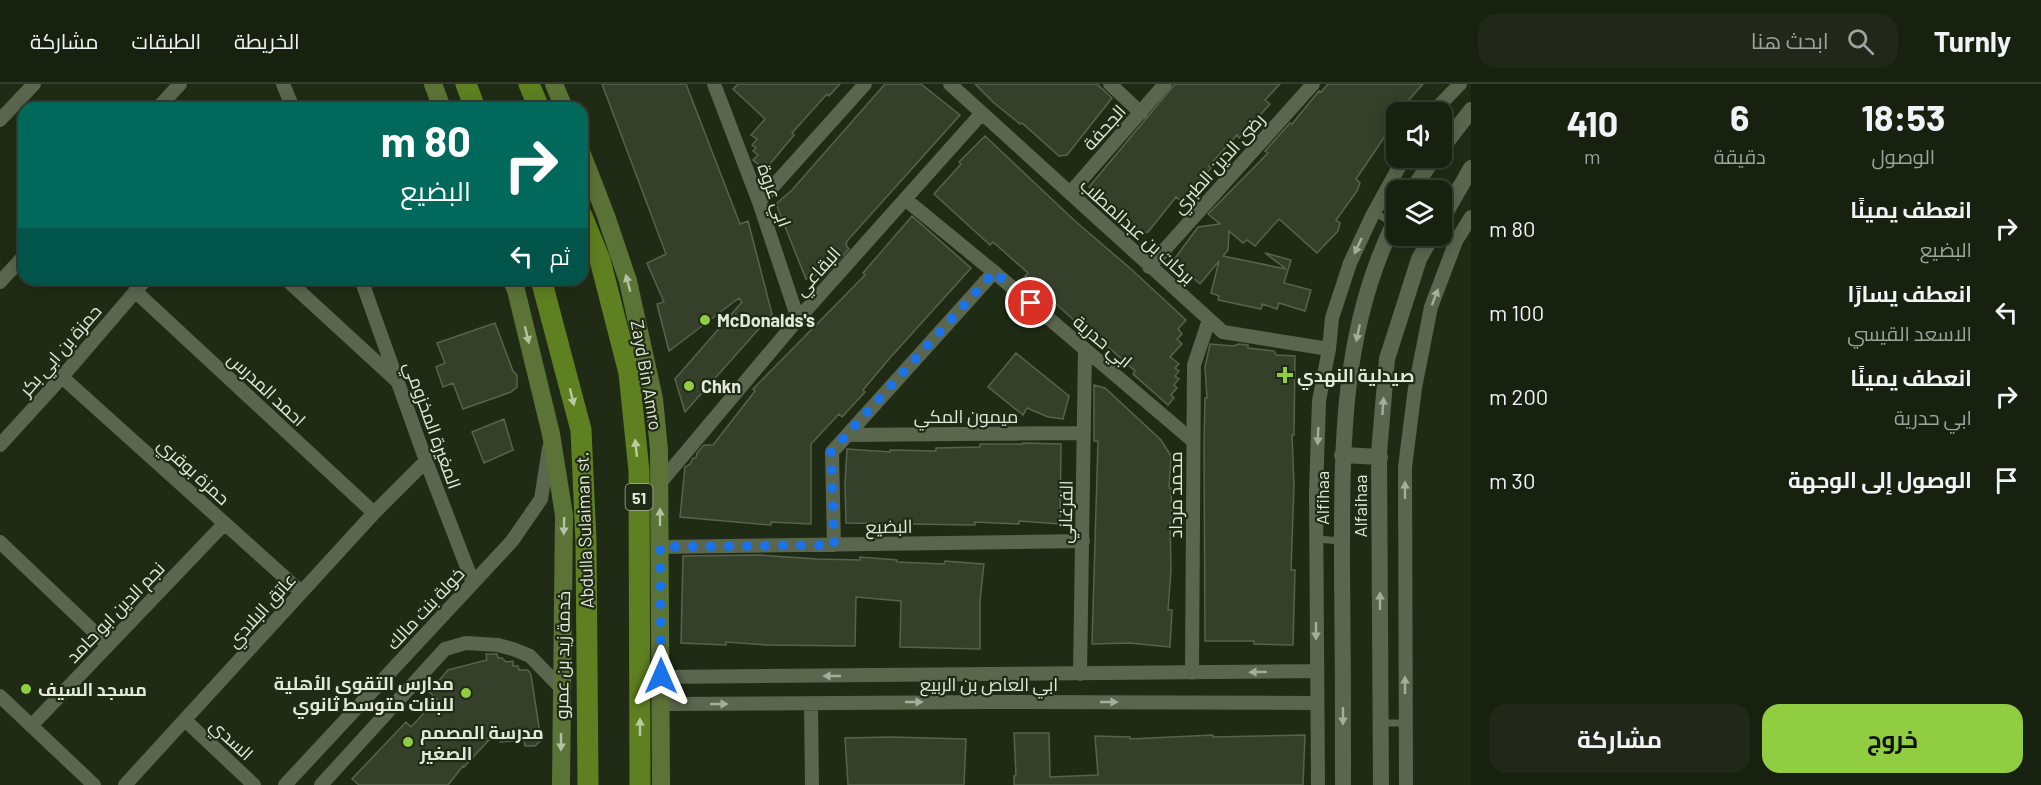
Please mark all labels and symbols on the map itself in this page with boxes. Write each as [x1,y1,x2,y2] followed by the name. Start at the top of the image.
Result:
[1078,100,1130,154] street label: الجحفة
[1167,108,1272,220] street label: رضى الدين الطبري
[750,160,797,231] street label: ابي عروة
[1075,174,1200,289] street label: بركات بن عبدالمطلب
[1353,238,1362,255] one-way arrow
[789,242,848,303] street label: البقاعي
[623,274,632,292] one-way arrow
[1005,277,1056,328] pin
[1430,288,1440,306] one-way arrow
[14,300,109,404] street label: حمزة بن ابي بكر
[717,309,815,331] place label: McDonalds's
[1066,310,1137,375] street label: ابي حدرية
[698,313,712,327] marker: McDonalds's
[626,318,668,432] street label: Zayd Bin Amro
[1353,324,1362,343] one-way arrow
[522,326,532,344] one-way arrow
[223,347,310,431] street label: احمد المدرس
[396,358,466,493] street label: المغيرة المخزومي
[1297,364,1415,390] place label: صيدلية النهدي
[1278,368,1292,382] marker: صيدلية النهدي
[701,375,741,397] place label: Chkn
[682,379,696,393] marker: Chkn
[567,387,577,406] one-way arrow
[1378,396,1388,415] one-way arrow
[914,405,1018,431] street label: ميمون المكي
[1313,426,1323,445] one-way arrow
[151,433,235,512] street label: حمزة بوقري
[631,438,641,457] one-way arrow
[570,451,598,609] street label: Abdulla Sulaiman st.
[1164,452,1187,538] street label: محمد مرداد
[1311,471,1333,525] street label: Alfihaa
[1349,474,1371,538] street label: Alfaihaa
[1053,480,1081,544] street label: الفرغاني
[1400,480,1410,499] one-way arrow
[626,484,652,510] road number: 51
[655,507,665,526] one-way arrow
[865,515,913,539] street label: البضيع
[559,517,569,536] one-way arrow
[61,557,170,668] street label: نجم الدين ابو حامد
[381,562,469,654] street label: خولة بنت مالك
[222,568,303,654] street label: عاتق البلادي
[550,591,575,719] street label: خدمة زيد بن عمرو
[1375,591,1385,610] one-way arrow
[1311,621,1321,640] one-way arrow
[629,644,693,708] position arrow
[1249,667,1268,677] one-way arrow
[823,671,842,681] one-way arrow
[274,672,454,719] place label: مدارس التقوى الأهلية للبنات متوسط ثانوي
[920,673,1058,699] street label: ابي العاص بن الربيع
[1400,675,1410,694] one-way arrow
[38,678,147,700] place label: مسجد السيف
[19,682,33,696] marker: مسجد السيف
[459,686,473,700] marker: مدارس التقوى الأهلية للبنات متوسط ثانوي
[905,697,924,707] one-way arrow
[1100,697,1119,707] one-way arrow
[710,699,729,709] one-way arrow
[1338,707,1348,726] one-way arrow
[203,714,258,767] street label: السدي
[635,717,645,736] one-way arrow
[419,721,544,765] place label: مدرسة المصمم الصغير
[556,733,566,752] one-way arrow
[401,735,415,749] marker: مدرسة المصمم الصغير

